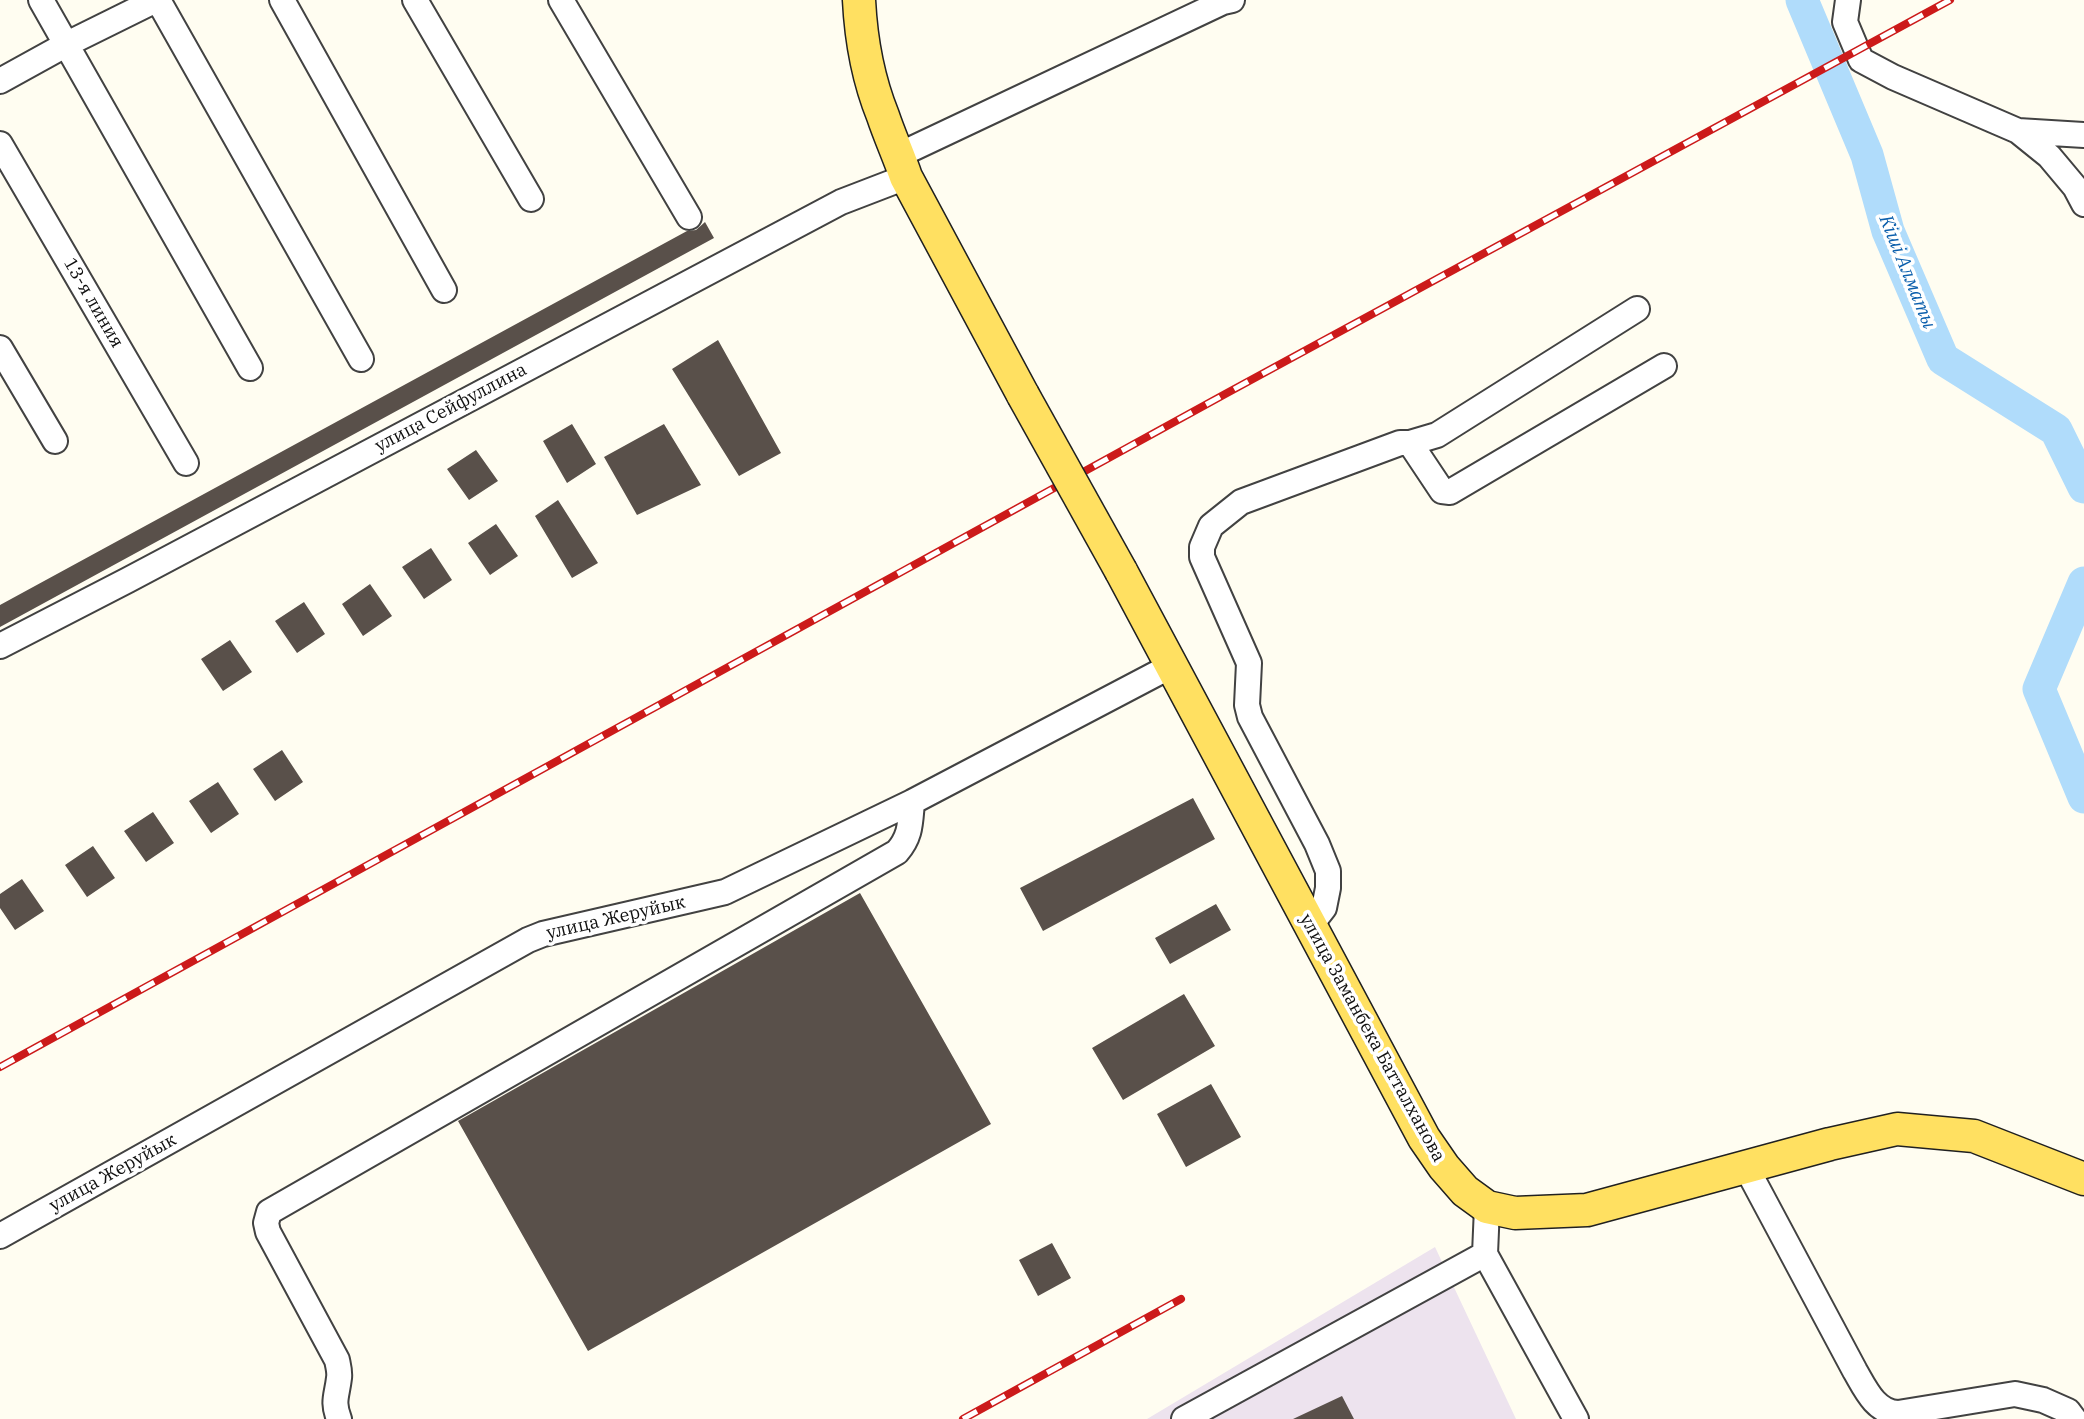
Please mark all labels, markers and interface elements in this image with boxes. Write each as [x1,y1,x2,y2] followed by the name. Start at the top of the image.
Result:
[1874,212,1940,332] water label: Кіші Алматы
[59,254,127,352] street label: 13-я линия
[372,359,530,457] street label: улица Сейфуллина
[545,892,687,944] street label: улица Жеруйык
[1295,910,1449,1166] street label: улица Заманбека Батталханова
[46,1129,180,1217] street label: улица Жеруйык

